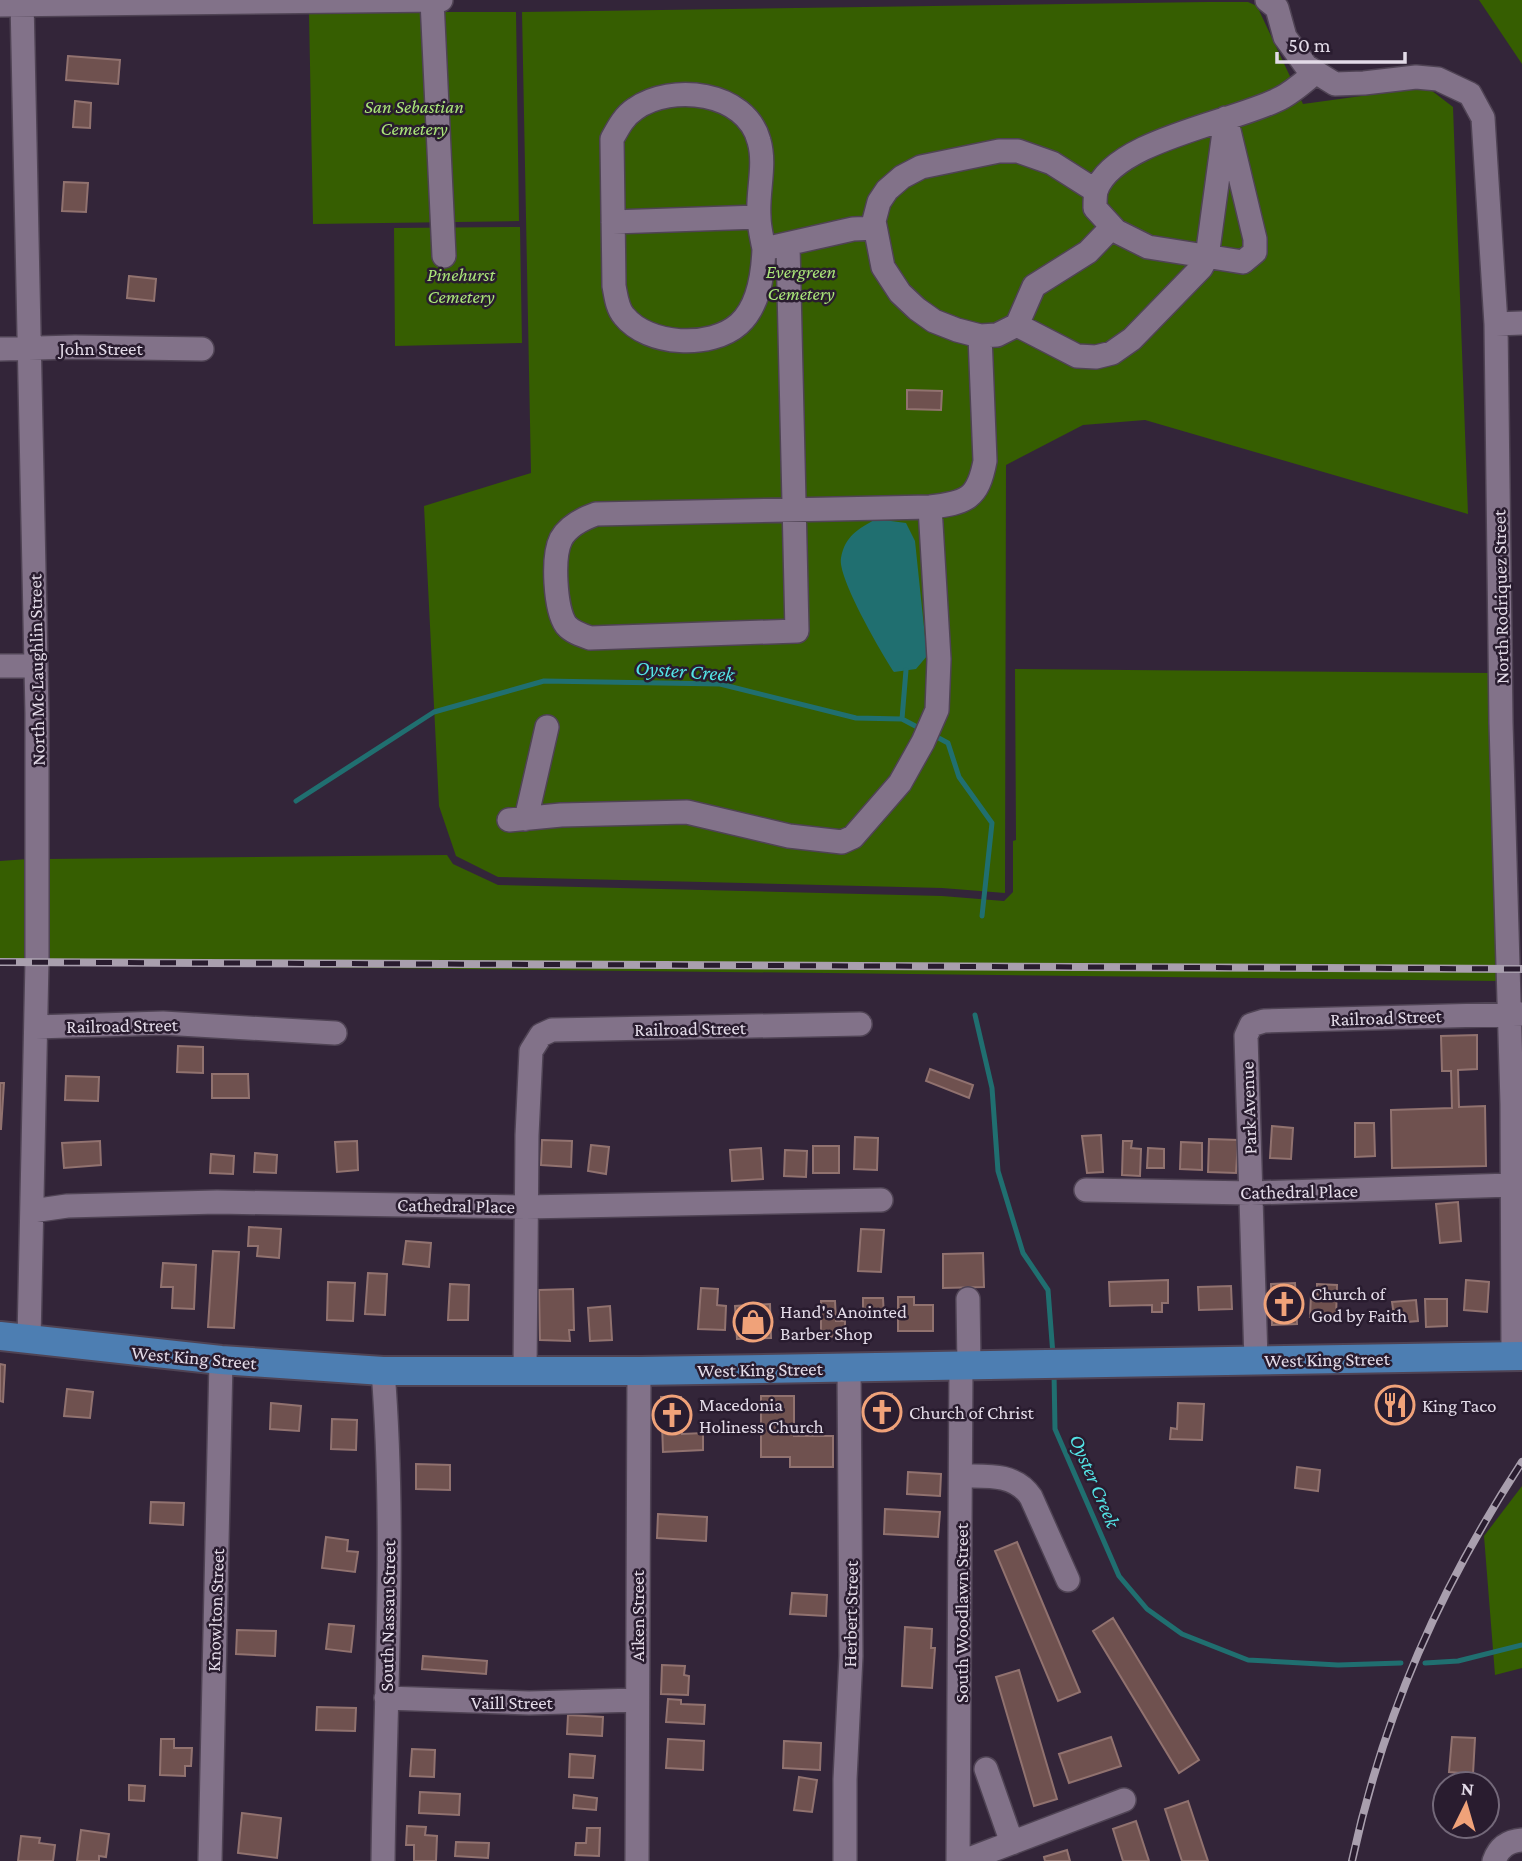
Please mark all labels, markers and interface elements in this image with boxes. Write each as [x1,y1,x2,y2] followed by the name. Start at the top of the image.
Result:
[1277,21,1405,65] scale bar
[1288,33,1331,57] text: 50 m
[364,96,464,139] park label: San Sebastian Cemetery
[766,261,836,304] park label: Evergreen Cemetery
[427,264,495,307] park label: Pinehurst Cemetery
[57,338,143,359] street label: John Street
[1488,509,1513,684] street label: North Rodriquez Street
[24,573,49,766] street label: North Mc Laughlin Street
[635,656,736,686] water label: Oyster Creek
[1330,1005,1443,1030] street label: Railroad Street
[66,1014,179,1037] street label: Railroad Street
[634,1017,747,1040] street label: Railroad Street
[1236,1061,1261,1155] street label: Park Avenue
[1240,1180,1358,1203] street label: Cathedral Place
[397,1194,515,1217] street label: Cathedral Place
[1263,1283,1305,1325] church icon: Church of God by Faith
[1311,1283,1407,1326] place label: Church of God by Faith
[732,1301,774,1343] shop icon: Hand's Anointed Barber Shop
[780,1301,907,1344] place label: Hand's Anointed Barber Shop
[130,1342,258,1373] street label: West King Street
[1264,1348,1391,1371] street label: West King Street
[697,1358,824,1381] street label: West King Street
[1374,1384,1416,1426] restaurant icon: King Taco
[861,1391,903,1433] church icon: Church of Christ
[651,1394,693,1436] church icon: Macedonia Holiness Church
[699,1394,824,1437] place label: Macedonia Holiness Church
[1422,1395,1497,1416] place label: King Taco
[909,1402,1035,1423] place label: Church of Christ
[1065,1431,1126,1532] water label: Oyster Creek
[951,1522,972,1703] street label: South Woodlawn Street
[376,1539,399,1692] street label: South Nassau Street
[203,1547,228,1672] street label: Knowlton Street
[839,1560,862,1668] street label: Herbert Street
[627,1570,648,1662] street label: Aiken Street
[471,1692,554,1713] street label: Vaill Street
[1431,1770,1501,1840] north arrow
[1460,1778,1475,1800] text: N

